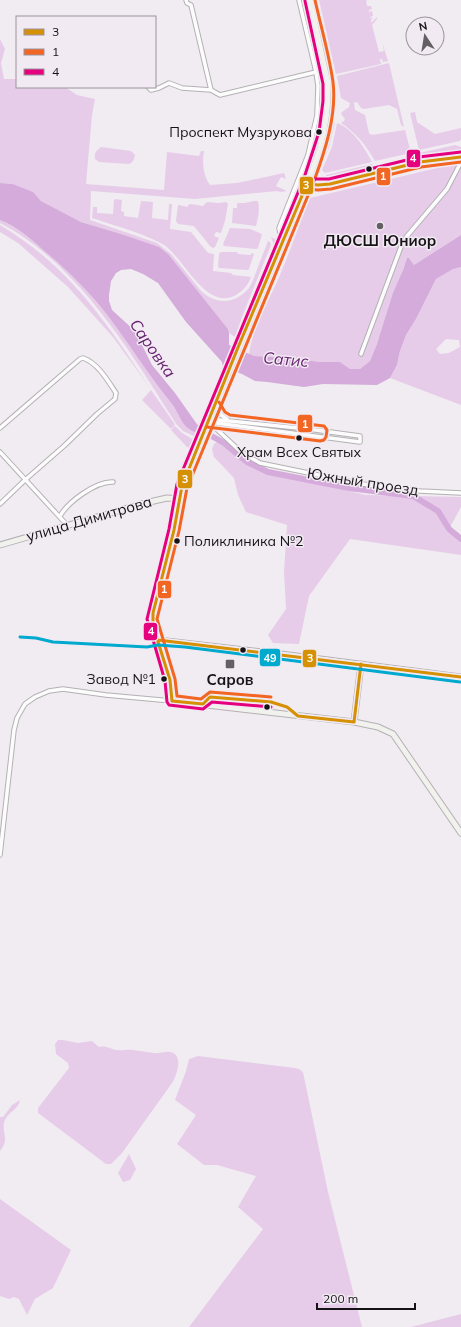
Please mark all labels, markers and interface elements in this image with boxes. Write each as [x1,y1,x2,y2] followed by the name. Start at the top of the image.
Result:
[16,16,156,88] legend
[405,16,445,56] north arrow
[417,19,428,34] text: N
[52,24,59,39] text: 3
[52,44,59,59] text: 1
[52,64,59,79] text: 4
[169,123,312,141] place label: Проспект Музрукова
[314,127,324,137] marker: Проспект Музрукова
[406,149,421,168] line badge: 4
[410,151,417,165] text: 4
[364,164,374,174] unlabelled marker
[376,167,391,186] line badge: 1
[380,169,387,183] text: 1
[299,176,314,195] line badge: 3
[303,178,310,192] text: 3
[375,221,385,231] marker: ДЮСШ Юниор
[324,231,436,250] place label: ДЮСШ Юниор
[126,315,181,381] water label: Саровка
[262,347,310,371] water label: Сатис
[297,414,313,433] line badge: 1
[302,417,309,431] text: 1
[294,433,304,443] marker: Храм Всех Святых
[237,443,361,461] place label: Храм Всех Святых
[306,463,420,500] street label: Южный проезд
[177,469,193,489] line badge: 3
[182,472,189,486] text: 3
[24,491,154,546] street label: улица Димитрова
[184,532,303,550] place label: Поликлиника №2
[172,536,182,546] marker: Поликлиника №2
[157,580,172,599] line badge: 1
[161,582,168,596] text: 1
[143,622,158,641] line badge: 4
[148,624,155,638] text: 4
[238,645,248,655] unlabelled marker
[259,648,281,667] line badge: 49
[302,649,317,668] line badge: 3
[263,651,277,665] text: 49
[307,651,314,665] text: 3
[224,658,236,670] marker: Саров
[87,670,156,688] place label: Завод №1
[207,670,254,689] place label: Саров
[159,674,169,684] marker: Завод №1
[262,702,272,712] unlabelled marker
[317,1285,415,1311] scale bar
[323,1291,358,1306] text: 200 m

